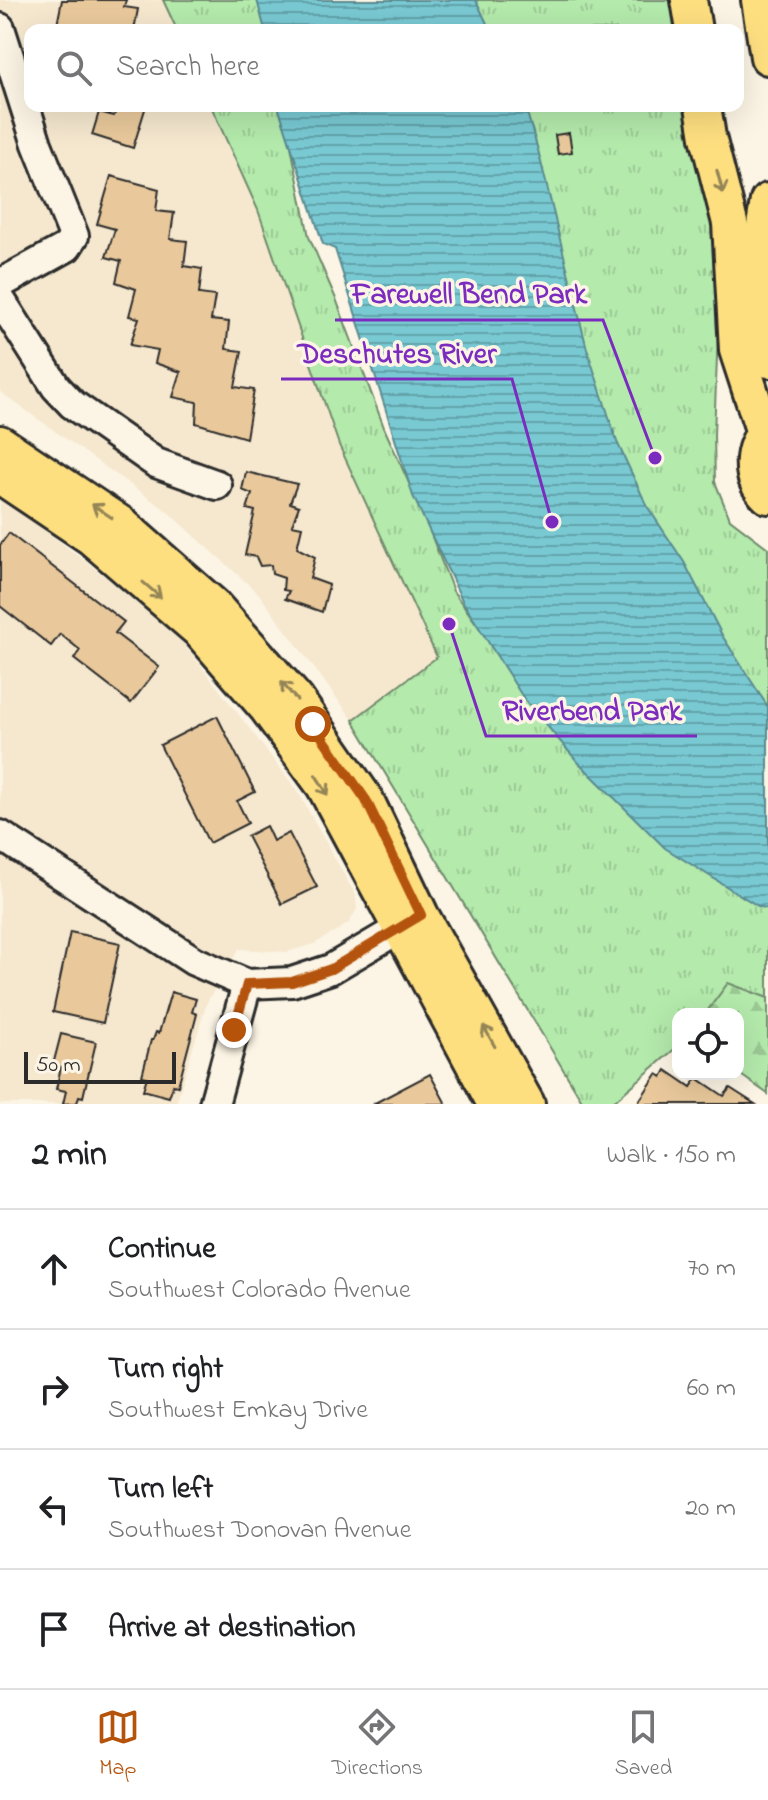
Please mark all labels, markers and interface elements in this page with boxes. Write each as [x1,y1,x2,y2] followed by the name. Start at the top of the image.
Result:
[24,24,744,112] search box
[52,46,96,90] icon: search
[116,46,260,90] text: Search here
[713,169,728,195] one-way arrow
[335,266,603,320] callout: Farewell Bend Park
[349,274,588,318] text: Farewell Bend Park
[281,325,512,379] callout: Deschutes River
[296,334,497,378] text: Deschutes River
[91,503,114,519] one-way arrow
[142,580,162,598] one-way arrow
[280,682,298,702] one-way arrow
[486,682,697,736] callout: Riverbend Park
[502,691,683,735] text: Riverbend Park
[295,706,331,742] route start
[315,773,331,796] one-way arrow
[672,1008,744,1080] map controls
[672,1008,744,1080] button: locate
[216,1012,252,1048] route end
[481,1025,497,1048] one-way arrow
[24,1048,176,1084] scale bar
[36,1050,81,1082] text: 50 m
[32,1131,107,1181] text: 2 min
[606,1137,736,1175] text: Walk · 150 m
[108,1228,216,1272] text: Continue
[32,1247,76,1291] icon: ahead
[687,1250,736,1288] text: 70 m
[108,1272,411,1310] text: Southwest Colorado Avenue
[108,1348,223,1392] text: Turn right
[32,1367,76,1411] icon: right
[687,1370,736,1408] text: 60 m
[108,1392,368,1430] text: Southwest Emkay Drive
[108,1468,213,1512] text: Turn left
[32,1487,76,1531] icon: left
[685,1490,736,1528] text: 20 m
[108,1512,411,1550] text: Southwest Donovan Avenue
[32,1607,76,1651] icon: arrive
[108,1607,356,1651] text: Arrive at destination
[96,1705,140,1785] tab: Map
[332,1705,423,1785] tab: Directions
[615,1705,672,1785] tab: Saved

